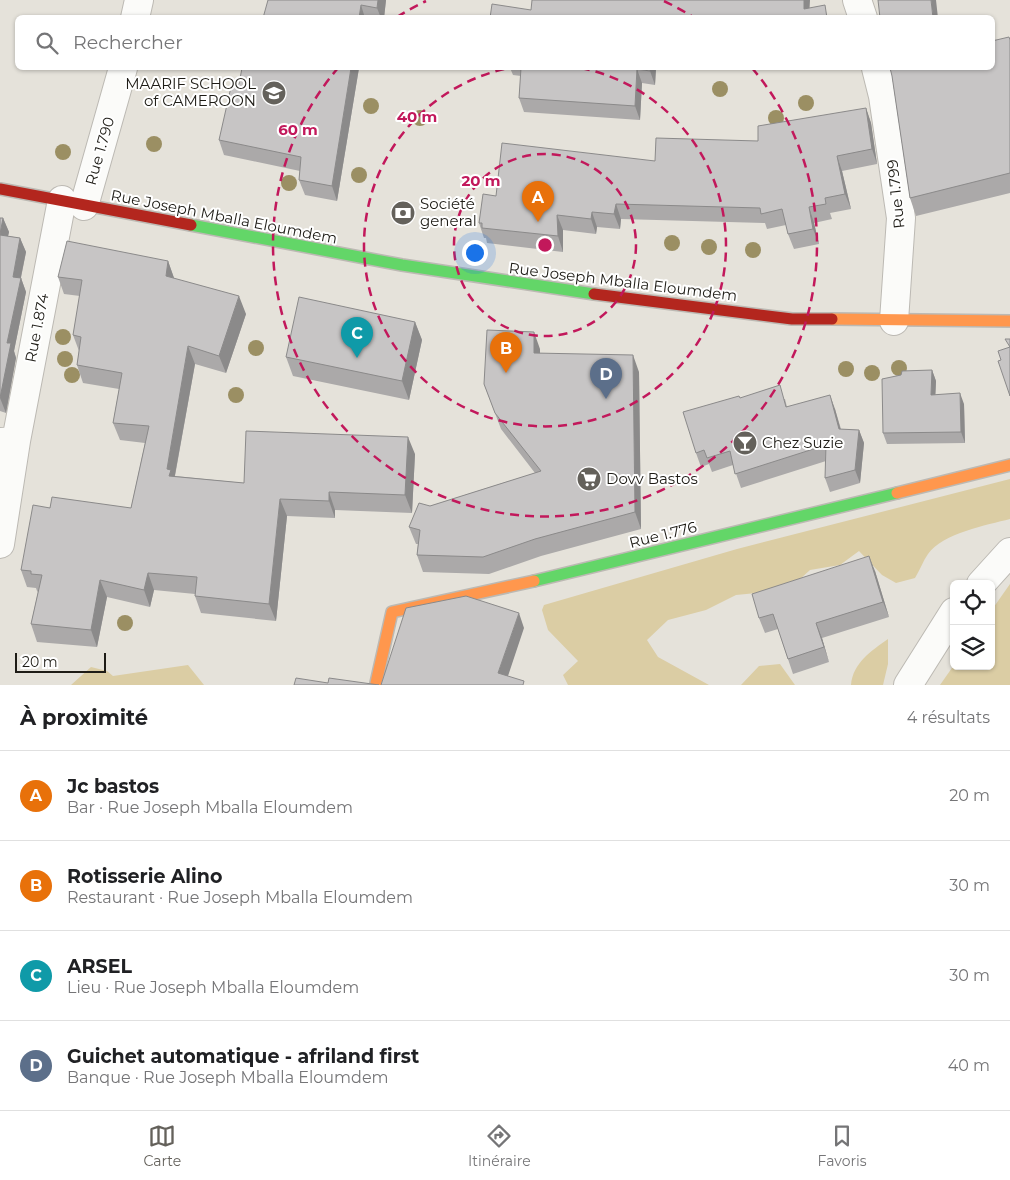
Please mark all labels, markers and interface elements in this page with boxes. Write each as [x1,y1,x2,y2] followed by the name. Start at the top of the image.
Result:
[15,15,995,70] search box
[33,29,61,57] icon: search
[73,31,183,54] text: Rechercher
[125,74,256,110] place label: MAARIF SCHOOL of CAMEROON
[261,80,287,106] school or university icon: MAARIF SCHOOL of CAMEROON
[397,107,437,126] text: 40 m
[81,114,118,187] street label: Rue 1.790
[278,120,318,139] text: 60 m
[882,159,909,230] street label: Rue 1.799
[461,171,501,190] text: 20 m
[522,181,554,222] pin: A
[109,185,339,248] street label: Rue Joseph Mballa Eloumdem
[420,194,477,230] place label: Société general
[390,200,416,226] bank icon: Société general
[536,236,554,254] centre of rings
[462,240,488,266] your location
[508,258,738,305] street label: Rue Joseph Mballa Eloumdem
[21,292,53,364] street label: Rue 1.874
[341,317,373,358] pin: C
[490,332,522,373] pin: B
[590,358,622,399] pin: D
[732,430,758,456] bar icon: Chez Suzie
[762,433,843,452] place label: Chez Suzie
[576,466,602,492] supermarket icon: Dovv Bastos
[606,469,698,488] place label: Dovv Bastos
[627,517,699,552] street label: Rue 1.776
[950,580,995,670] map controls
[950,580,995,625] button: locate
[950,625,995,670] button: layers
[15,650,106,673] scale bar
[22,653,58,671] text: 20 m
[20,705,148,730] text: À proximité
[907,708,990,727] text: 4 résultats
[67,775,159,798] text: Jc bastos
[30,786,42,805] text: A
[949,786,990,805] text: 20 m
[67,798,353,817] text: Bar · Rue Joseph Mballa Eloumdem
[67,865,222,888] text: Rotisserie Alino
[30,876,42,895] text: B
[949,876,990,895] text: 30 m
[67,888,413,907] text: Restaurant · Rue Joseph Mballa Eloumdem
[67,955,132,978] text: ARSEL
[30,966,42,985] text: C
[949,966,990,985] text: 30 m
[67,978,359,997] text: Lieu · Rue Joseph Mballa Eloumdem
[67,1045,419,1068] text: Guichet automatique - afriland first
[29,1056,43,1075] text: D
[948,1056,990,1075] text: 40 m
[67,1068,389,1087] text: Banque · Rue Joseph Mballa Eloumdem
[143,1122,181,1170] tab: Carte
[468,1122,531,1170] tab: Itinéraire
[818,1122,867,1170] tab: Favoris

